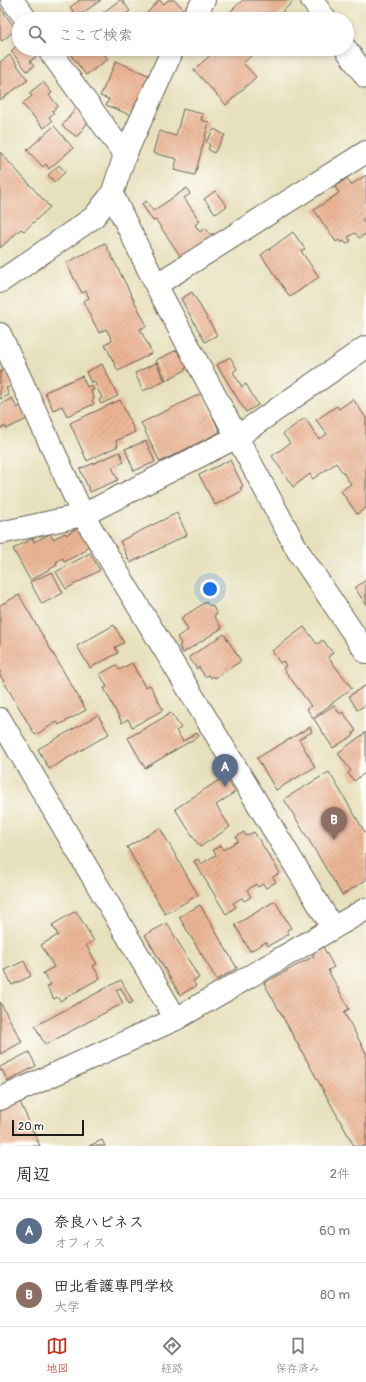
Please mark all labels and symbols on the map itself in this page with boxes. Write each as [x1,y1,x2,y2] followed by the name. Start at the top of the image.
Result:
[200,579,220,599] your location
[212,754,238,787] pin: A
[321,807,347,840] pin: B
[12,1118,84,1137] scale bar

